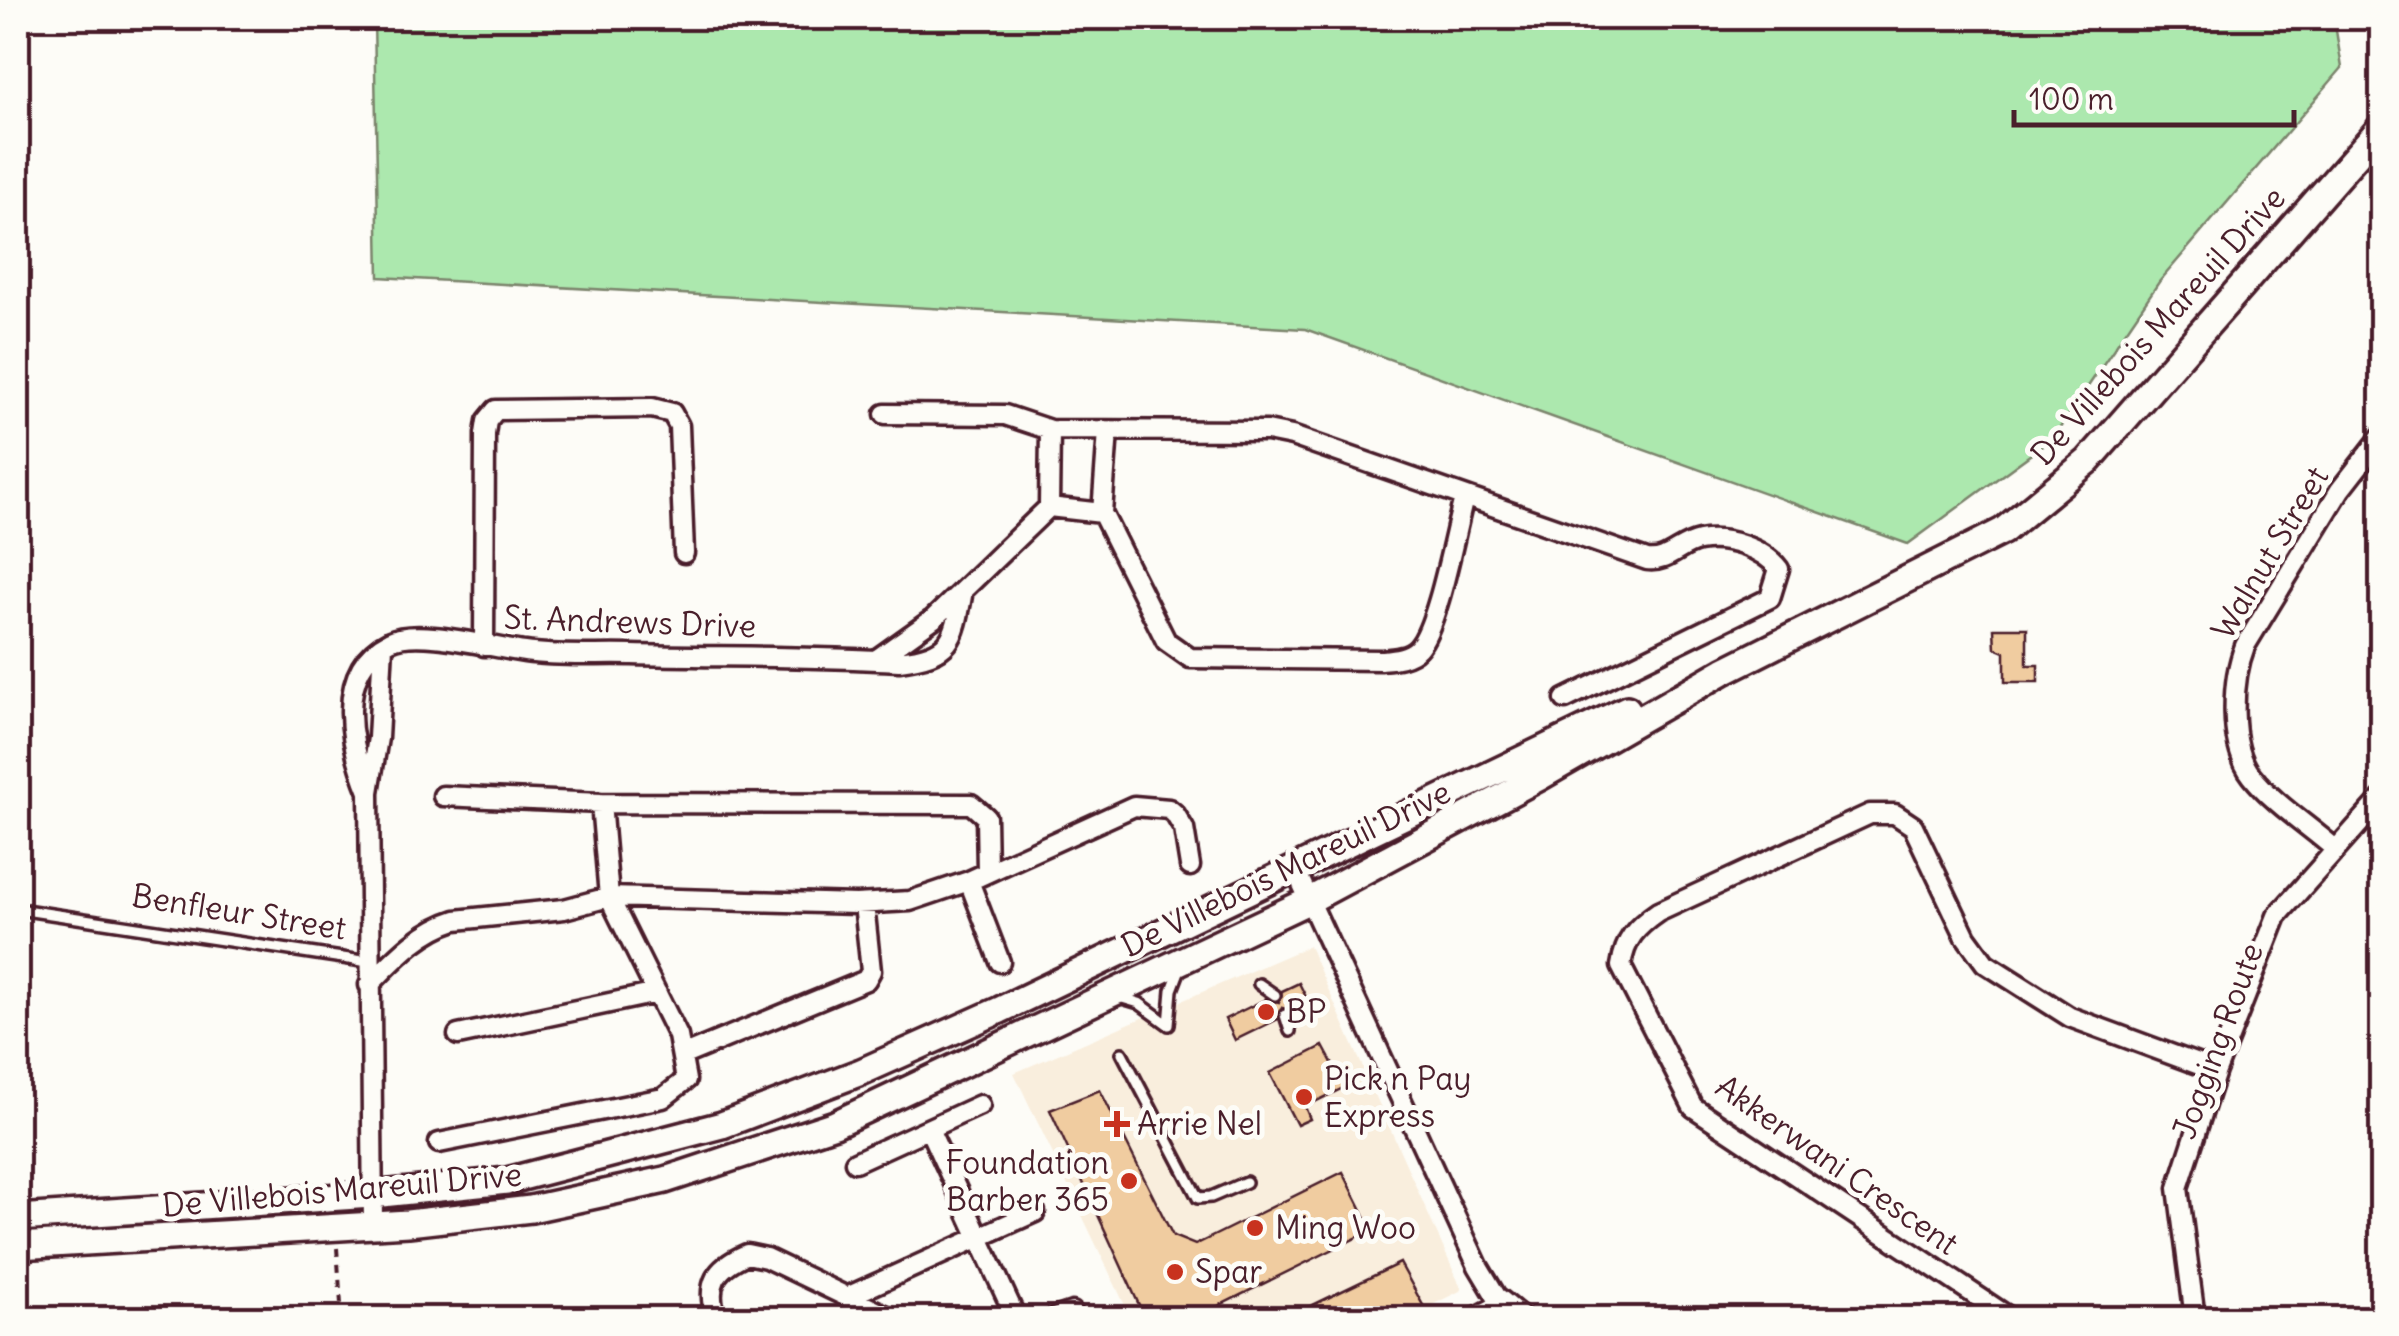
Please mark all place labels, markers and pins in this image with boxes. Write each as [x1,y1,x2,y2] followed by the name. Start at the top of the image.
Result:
[1286,991,1326,1032] place label: BP
[1255,1001,1277,1023] marker: BP
[1324,1058,1472,1136] place label: Pick n Pay Express
[1293,1086,1315,1108] marker: Pick n Pay Express
[1137,1103,1262,1144] place label: Arrie Nel
[1106,1113,1128,1135] marker: Arrie Nel
[946,1142,1109,1220] place label: Foundation Barber 365
[1118,1170,1140,1192] marker: Foundation Barber 365
[1275,1207,1416,1248] place label: Ming Woo
[1244,1217,1266,1239] marker: Ming Woo
[1195,1251,1262,1292] place label: Spar
[1164,1261,1186,1283] marker: Spar

